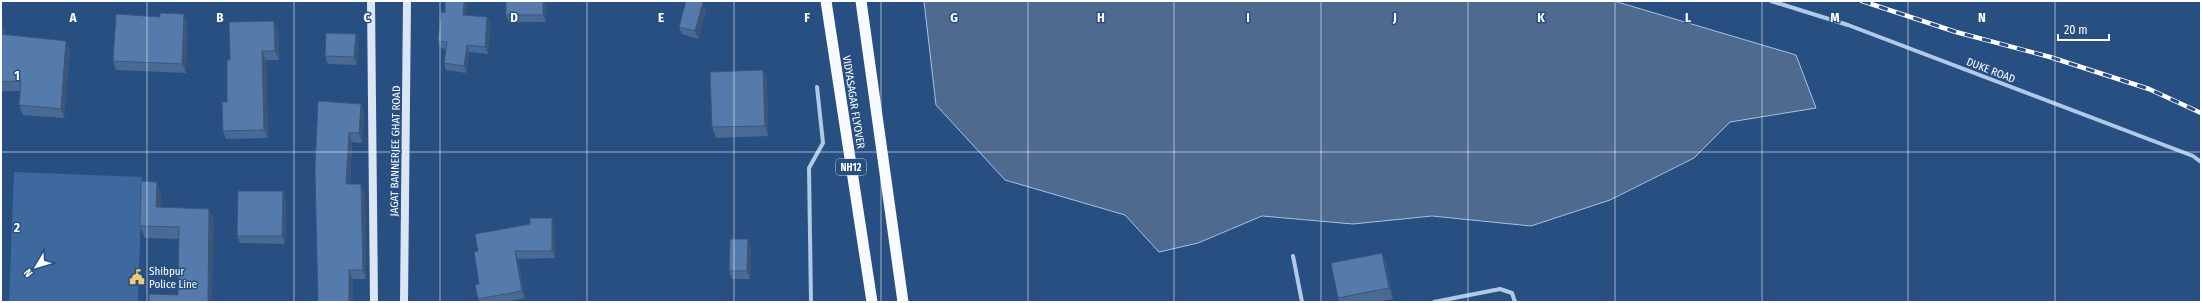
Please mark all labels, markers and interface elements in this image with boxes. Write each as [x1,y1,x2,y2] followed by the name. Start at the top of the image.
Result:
[68,10,77,25] text: A
[216,10,224,25] text: B
[364,10,371,25] text: C
[510,10,518,25] text: D
[658,10,664,25] text: E
[804,10,810,25] text: F
[950,10,958,25] text: G
[1097,10,1105,25] text: H
[1246,10,1250,25] text: I
[1392,10,1397,25] text: J
[1537,10,1545,25] text: K
[1685,10,1691,25] text: L
[1830,10,1840,25] text: M
[1978,10,1986,25] text: N
[2058,16,2109,42] scale bar
[2064,23,2088,37] text: 20 m
[840,54,867,150] street label: VIDYASAGAR FLYOVER
[1965,55,2017,86] street label: DUKE ROAD
[14,68,20,83] text: 1
[388,86,403,216] street label: JAGAT BANNERJEE GHAT ROAD
[836,159,866,175] road number: NH12
[13,220,20,235] text: 2
[16,247,56,287] north arrow
[149,265,197,291] place label: Shibpur Police Line
[21,266,36,279] text: N
[128,268,146,286] public building icon: Shibpur Police Line

